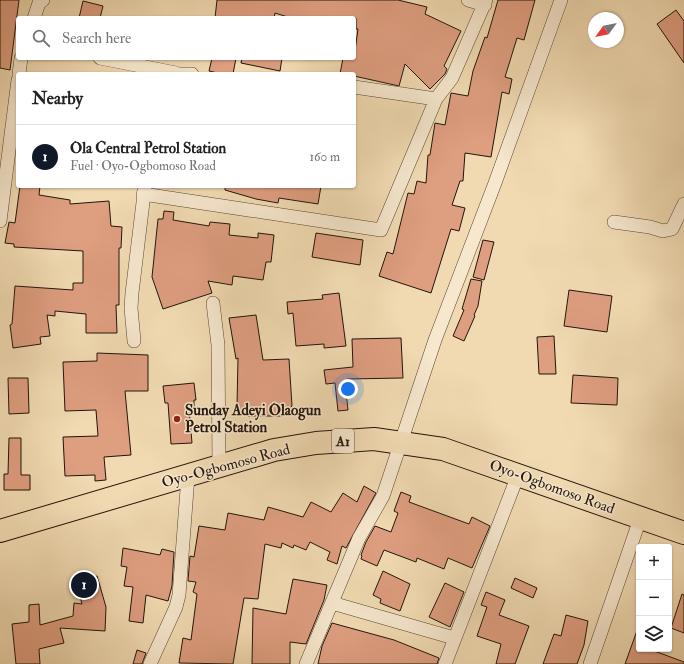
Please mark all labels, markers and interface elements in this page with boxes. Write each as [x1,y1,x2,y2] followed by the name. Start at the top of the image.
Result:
[588,12,624,48] north arrow
[16,16,356,60] search box
[30,27,52,49] icon: search
[62,29,131,48] text: Search here
[32,88,83,109] text: Nearby
[70,139,226,158] text: Ola Central Petrol Station
[43,149,47,165] text: 1
[309,149,340,165] text: 160 m
[70,158,216,174] text: Fuel · Oyo-Ogbomoso Road
[338,379,358,399] your location
[185,401,321,437] place label: Sunday Adeyi Olaogun Petrol Station
[172,414,182,424] marker: Sunday Adeyi Olaogun Petrol Station
[332,429,354,453] road number: A1
[160,440,293,492] street label: Oyo-Ogbomoso Road
[487,455,618,519] street label: Oyo-Ogbomoso Road
[636,544,672,652] map controls
[636,544,672,580] button: +
[71,570,97,600] pin: 1
[636,580,672,616] button: −
[636,616,672,652] button: layers

